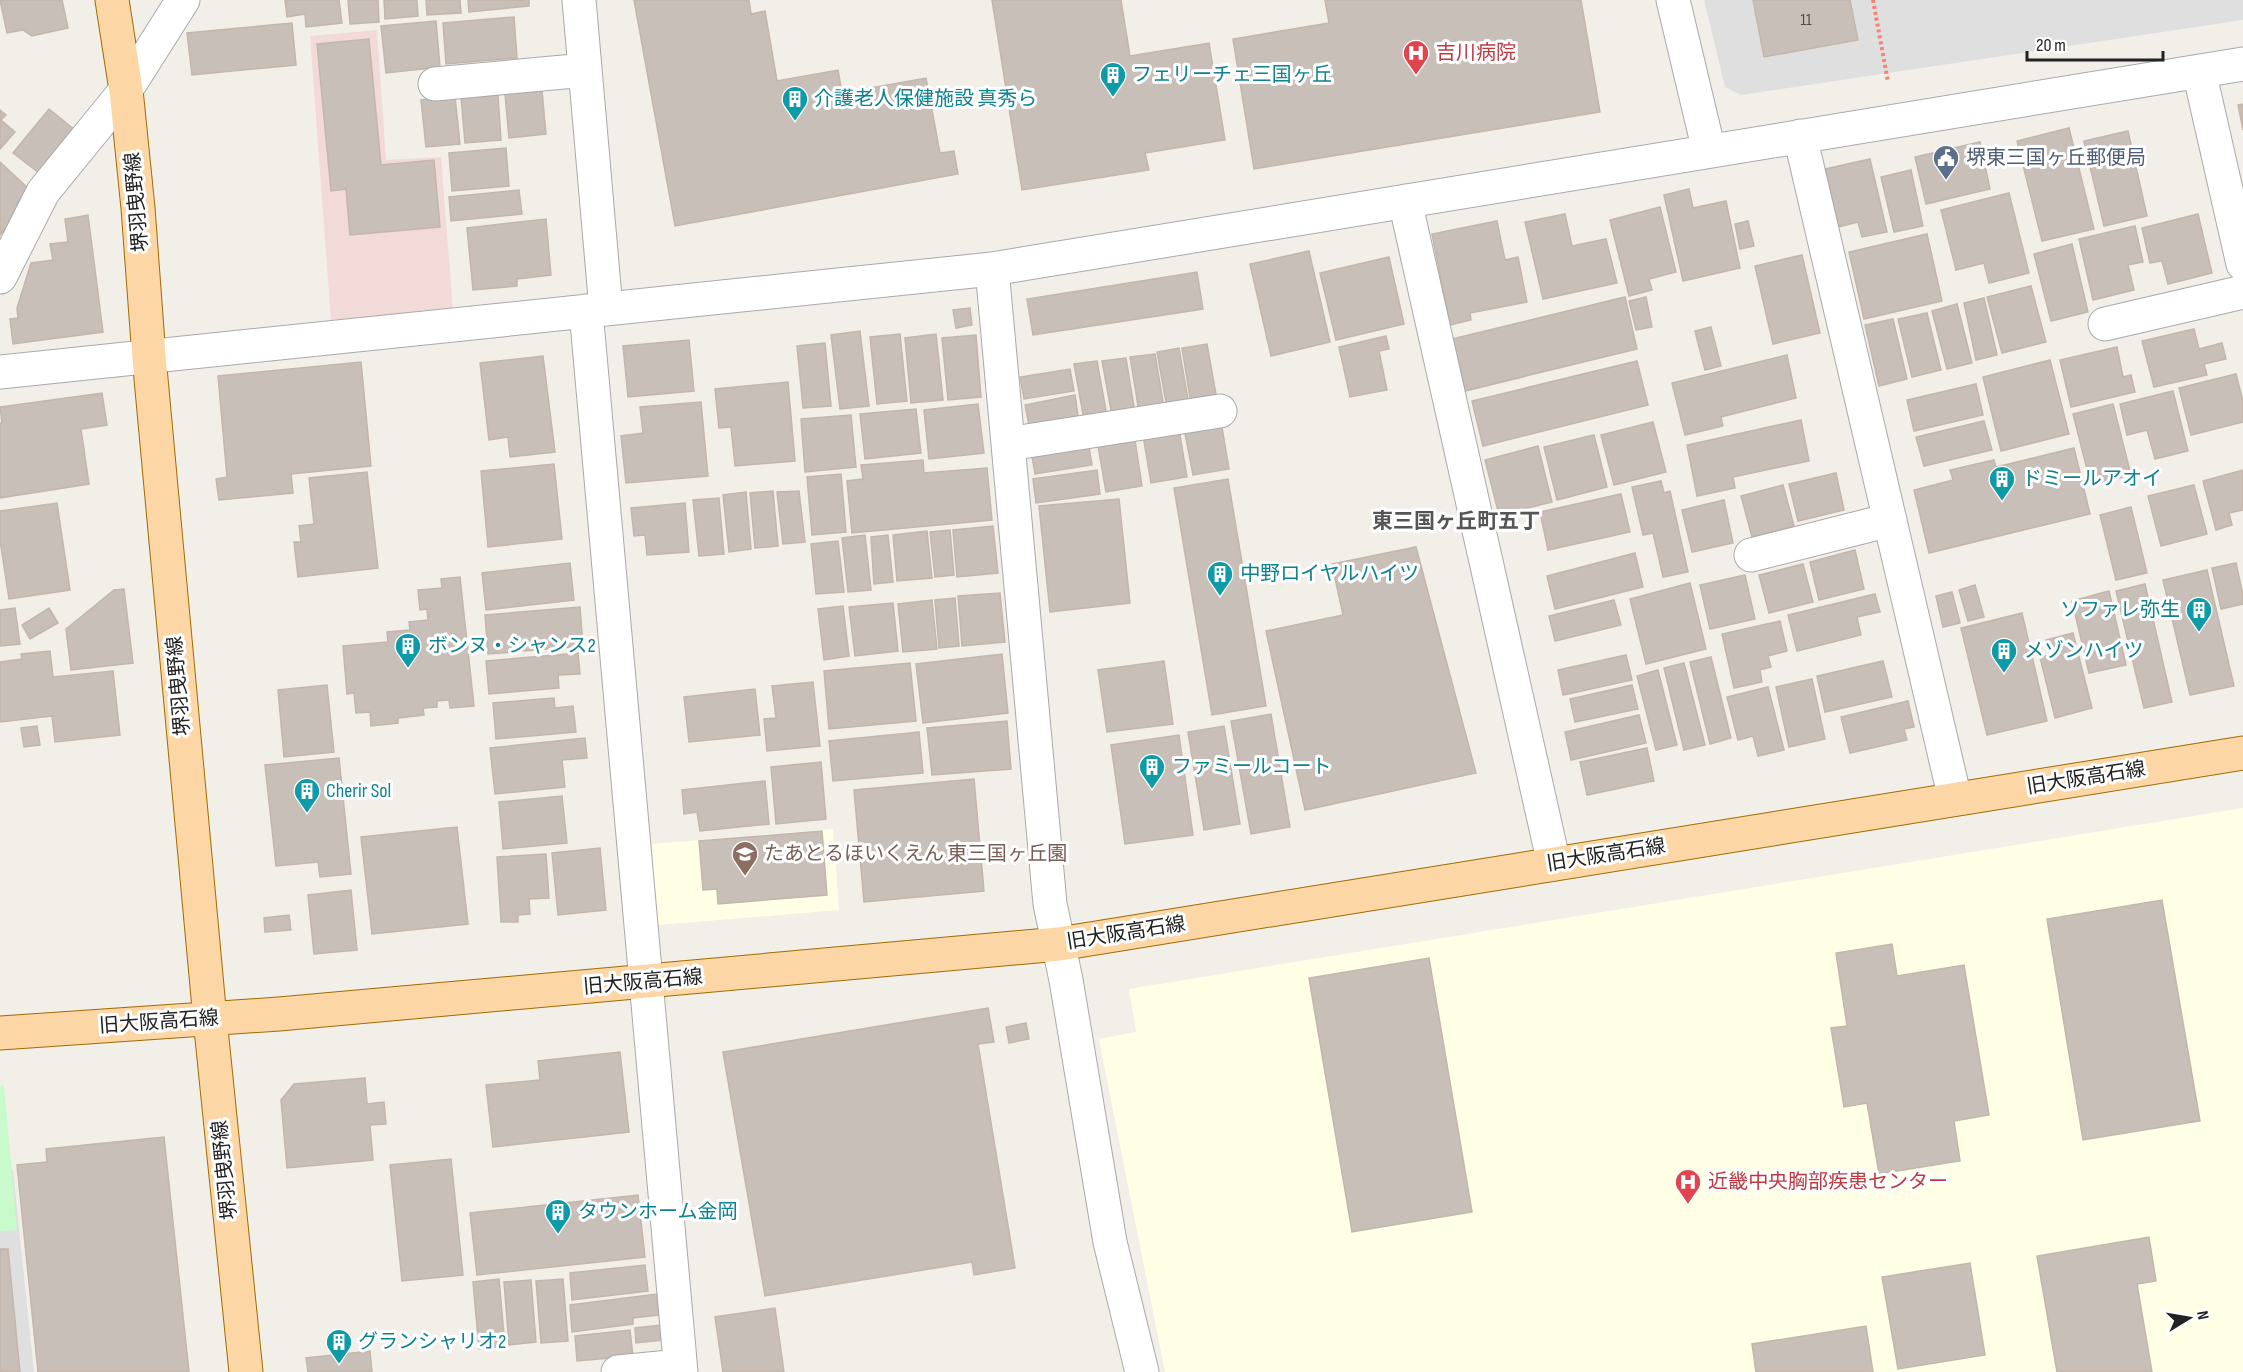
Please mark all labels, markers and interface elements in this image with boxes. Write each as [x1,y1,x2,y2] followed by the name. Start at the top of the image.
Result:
[1800,11,1812,30] house number: 11
[2027,24,2164,62] scale bar
[2036,35,2066,56] text: 20 m
[1401,38,1431,76] hospital icon: 吉川病院
[1436,41,1516,65] place label: 吉川病院
[1098,60,1128,98] building icon: フェリーチェ三国ヶ丘
[1132,63,1332,87] place label: フェリーチェ三国ヶ丘
[780,84,810,122] building icon: 介護老人保健施設 真秀ら
[814,87,1037,111] place label: 介護老人保健施設 真秀ら
[1931,143,1961,181] public building icon: 堺東三国ヶ丘郵便局
[1966,146,2146,170] place label: 堺東三国ヶ丘郵便局
[121,151,153,253] street label: 堺羽曳野線
[1987,464,2017,502] building icon: ドミールアオイ
[2022,467,2162,491] place label: ドミールアオイ
[1372,509,1540,534] district label: 東三国ヶ丘町五丁
[1205,559,1235,597] building icon: 中野ロイヤルハイツ
[1240,562,1419,586] place label: 中野ロイヤルハイツ
[2184,595,2214,633] building icon: ソファレ弥生
[2060,598,2180,622] place label: ソファレ弥生
[393,631,423,669] building icon: ボンヌ・シャンス2
[428,634,596,658] place label: ボンヌ・シャンス2
[163,635,195,737] street label: 堺羽曳野線
[1989,636,2019,674] building icon: メゾンハイツ
[2024,639,2144,663] place label: メゾンハイツ
[1137,752,1167,790] building icon: ファミールコート
[1172,755,1332,779] place label: ファミールコート
[2025,757,2147,799] street label: 旧大阪高石線
[292,776,322,814] building icon: Cherir Sol
[326,779,391,803] place label: Cherir Sol
[1545,834,1667,876] street label: 旧大阪高石線
[730,839,760,877] school or university icon: たあとるほいくえん 東三国ヶ丘園
[764,842,1067,866] place label: たあとるほいくえん 東三国ヶ丘園
[1065,912,1187,954] street label: 旧大阪高石線
[582,965,704,999] street label: 旧大阪高石線
[98,1006,220,1038] street label: 旧大阪高石線
[208,1119,242,1221] street label: 堺羽曳野線
[1673,1167,1703,1205] hospital icon: 近畿中央胸部疾患センター
[1708,1170,1948,1194] place label: 近畿中央胸部疾患センター
[543,1197,573,1235] building icon: タウンホーム金岡
[578,1200,737,1224] place label: タウンホーム金岡
[2159,1288,2219,1348] north arrow
[2192,1309,2212,1321] text: N
[324,1327,354,1365] building icon: グランシャリオ2
[358,1330,506,1354] place label: グランシャリオ2

